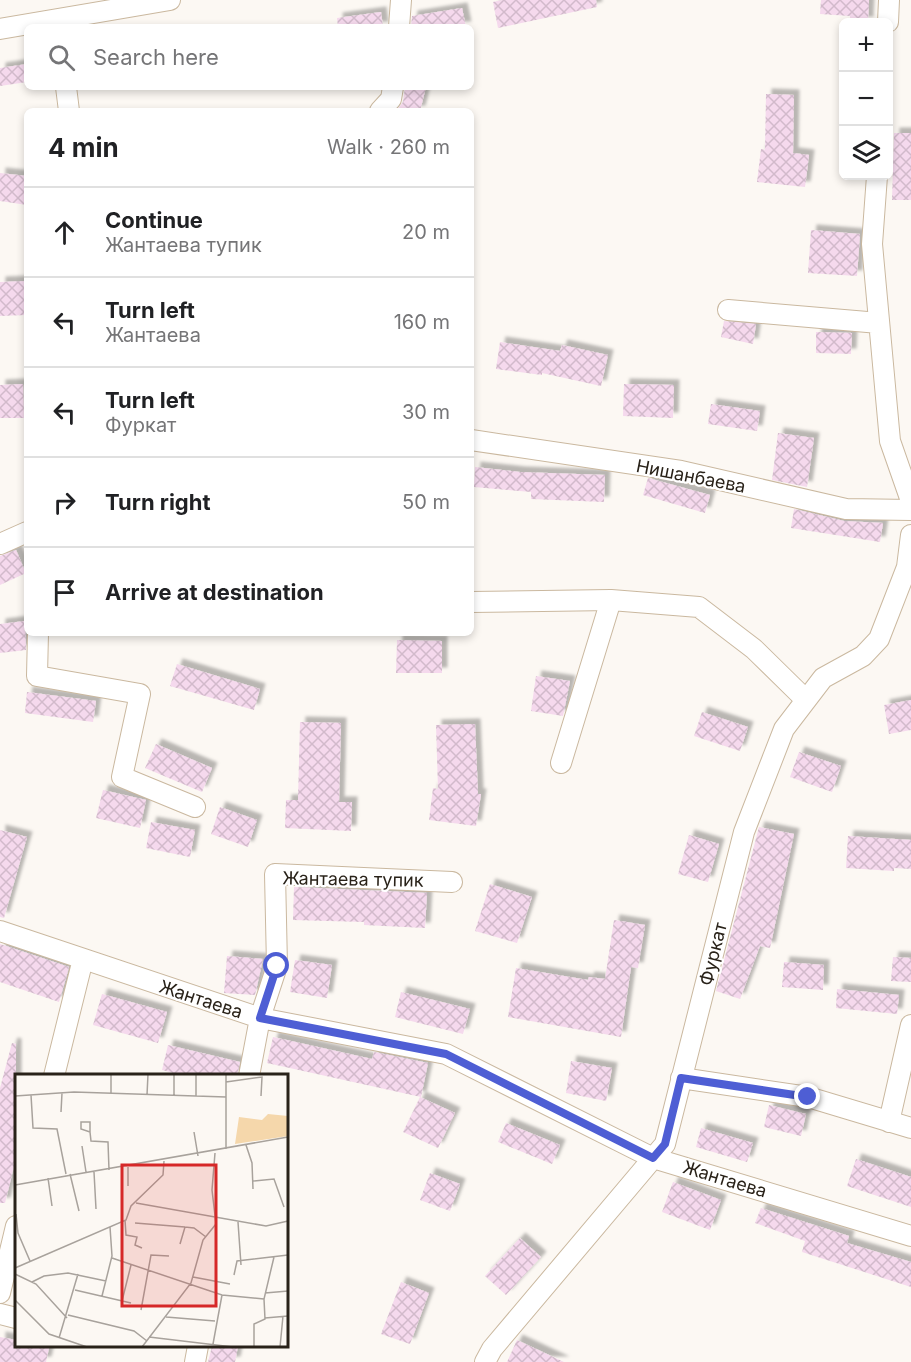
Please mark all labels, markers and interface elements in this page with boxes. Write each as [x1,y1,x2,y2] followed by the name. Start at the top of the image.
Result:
[839,18,893,180] map controls
[839,18,893,72] button: +
[24,24,474,90] search box
[45,41,78,74] icon: search
[93,44,219,70] text: Search here
[839,72,893,126] button: −
[839,126,893,180] button: layers
[48,132,119,163] text: 4 min
[327,135,450,159] text: Walk · 260 m
[105,207,203,233] text: Continue
[48,216,81,249] icon: ahead
[402,220,450,244] text: 20 m
[105,233,262,257] text: Жантаева тупик
[105,297,195,323] text: Turn left
[48,306,81,339] icon: left
[394,310,450,334] text: 160 m
[105,323,201,347] text: Жантаева
[105,387,195,413] text: Turn left
[48,396,81,429] icon: left
[402,400,450,424] text: 30 m
[105,413,176,437] text: Фуркат
[634,455,748,497] street label: Нишанбаева
[48,486,81,519] icon: right
[105,489,211,515] text: Turn right
[402,490,450,514] text: 50 m
[48,576,81,609] icon: arrive
[105,579,324,605] text: Arrive at destination
[282,867,424,891] street label: Жантаева тупик
[695,920,731,988] street label: Фуркат
[263,952,289,978] route start
[157,976,245,1022] street label: Жантаева
[15,1074,288,1347] inset map
[794,1083,820,1109] route end
[681,1156,769,1202] street label: Жантаева

